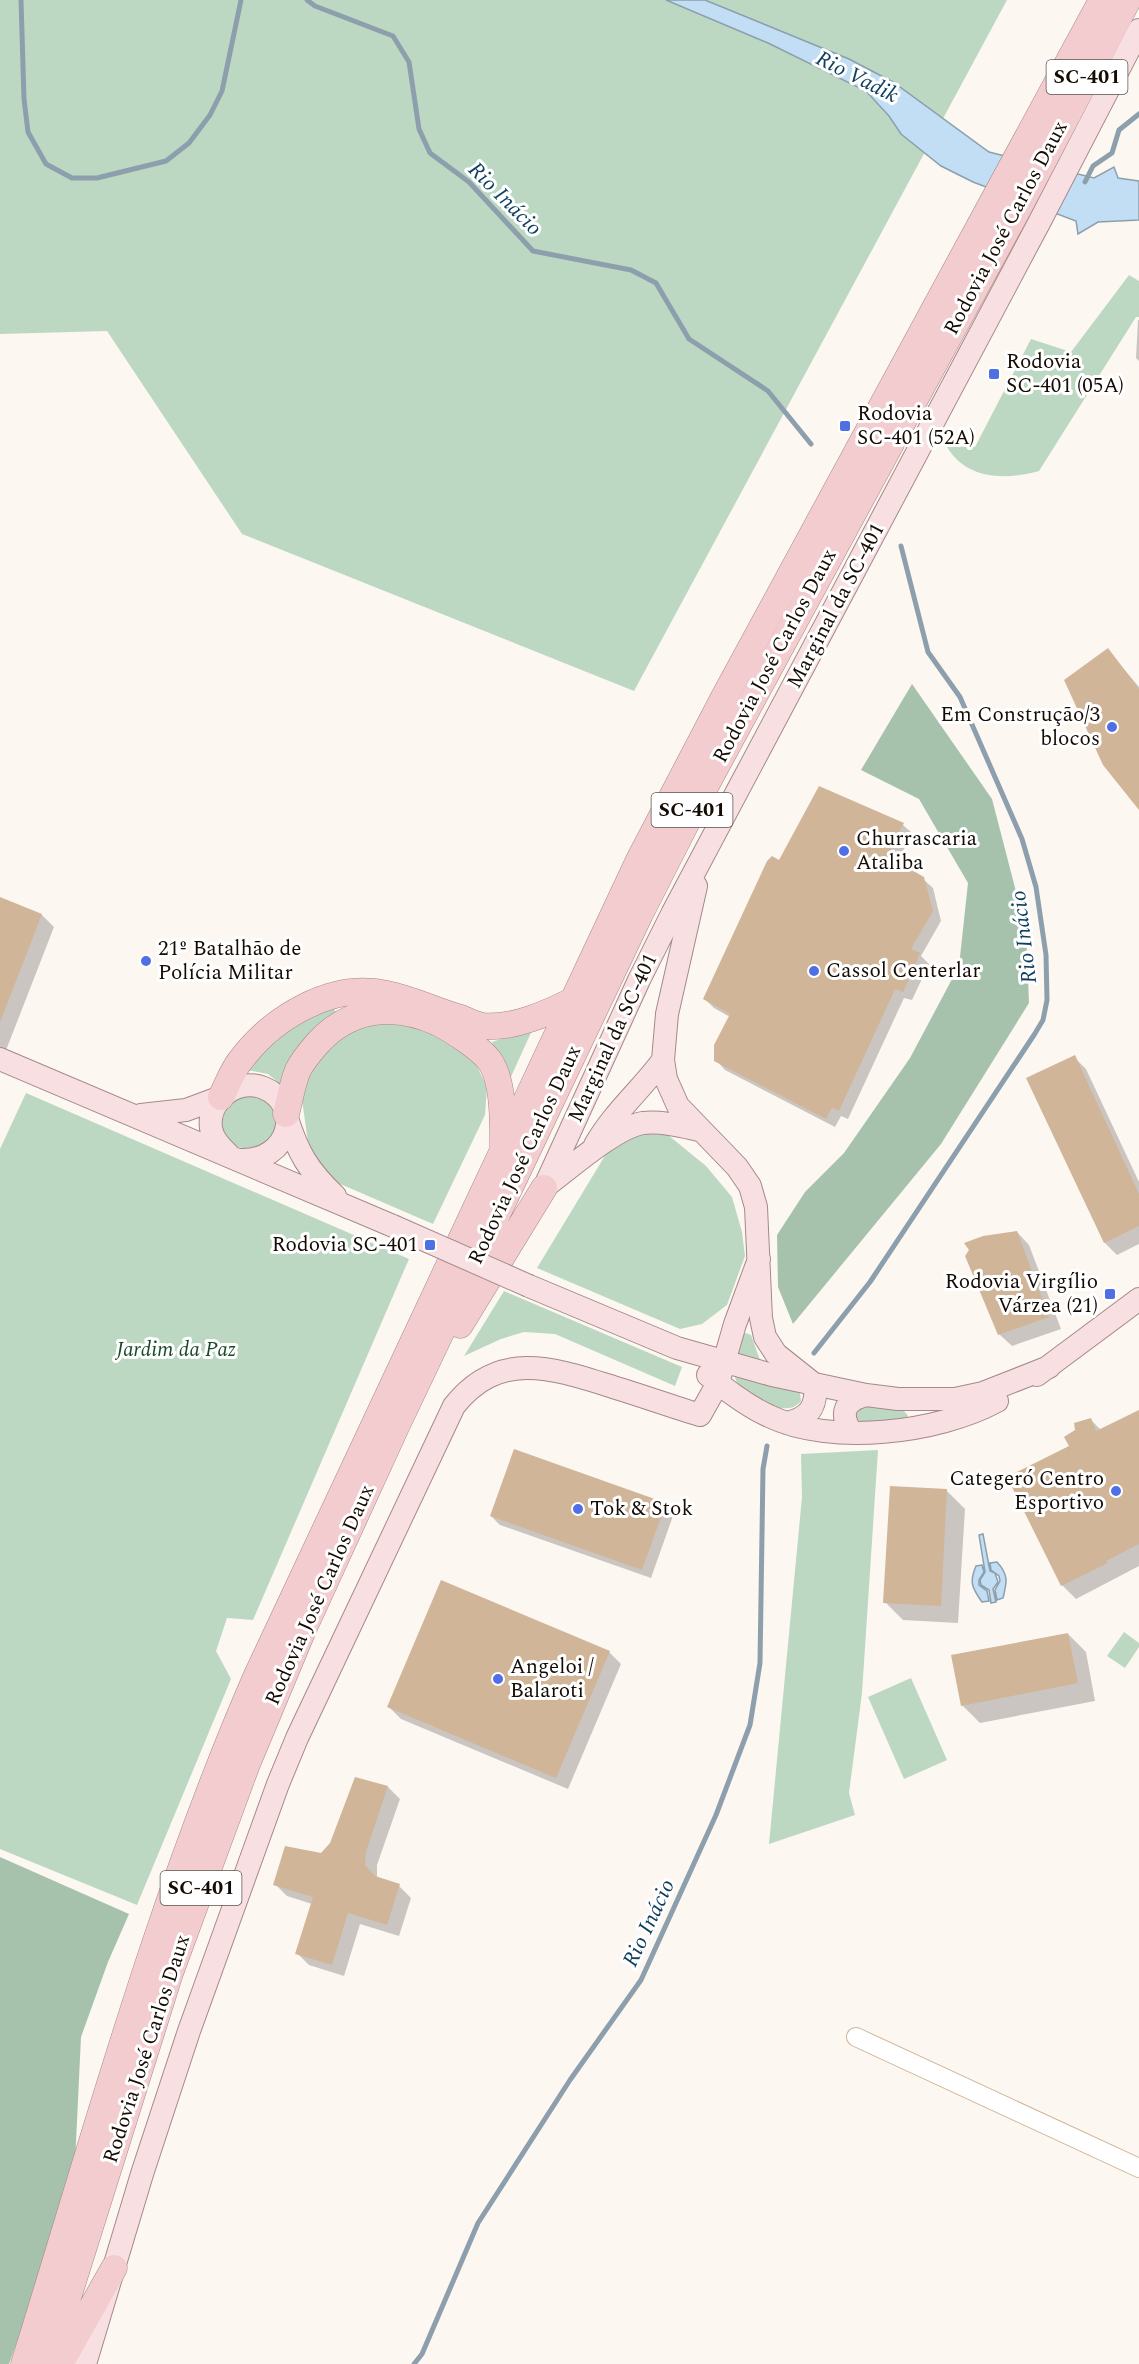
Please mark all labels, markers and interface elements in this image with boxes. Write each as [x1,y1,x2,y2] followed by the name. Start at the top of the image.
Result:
[810,42,904,112] water label: Rio Vadik
[1046,60,1128,94] road number: SC-401
[936,115,1076,341] street label: Rodovia José Carlos Daux
[460,154,550,244] water label: Rio Inácio
[1006,346,1124,402] place label: Rodovia SC-401 (05A)
[987,367,1001,381] marker: Rodovia SC-401 (05A)
[857,398,975,454] place label: Rodovia SC-401 (52A)
[838,419,852,433] marker: Rodovia SC-401 (52A)
[779,517,893,695] street label: Marginal da SC-401
[705,543,845,769] street label: Rodovia José Carlos Daux
[940,699,1100,755] place label: Em Construção/3 blocos
[1105,720,1119,734] marker: Em Construção/3 blocos
[652,793,732,827] road number: SC-401
[856,823,978,879] place label: Churrascaria Ataliba
[837,844,851,858] marker: Churrascaria Ataliba
[1002,889,1046,985] water label: Rio Inácio
[158,933,301,989] place label: 21º Batalhão de Polícia Militar
[560,948,666,1128] street label: Marginal da SC-401
[139,954,153,968] marker: 21º Batalhão de Polícia Militar
[826,955,981,987] place label: Cassol Centerlar
[807,964,821,978] marker: Cassol Centerlar
[460,1040,590,1270] street label: Rodovia José Carlos Daux
[272,1229,418,1261] place label: Rodovia SC-401
[423,1238,437,1252] marker: Rodovia SC-401
[945,1266,1098,1322] place label: Rodovia Virgílio Várzea (21)
[1103,1287,1117,1301] marker: Rodovia Virgílio Várzea (21)
[114,1334,236,1366] park label: Jardim da Paz
[950,1463,1104,1519] place label: Categeró Centro Esportivo
[257,1480,383,1710] street label: Rodovia José Carlos Daux
[1109,1484,1123,1498] marker: Categeró Centro Esportivo
[590,1493,693,1525] place label: Tok & Stok
[571,1502,585,1516] marker: Tok & Stok
[510,1651,595,1707] place label: Angeloi / Balaroti
[491,1672,505,1686] marker: Angeloi / Balaroti
[160,1871,242,1905] road number: SC-401
[614,1874,684,1972] water label: Rio Inácio
[95,1931,199,2167] street label: Rodovia José Carlos Daux

